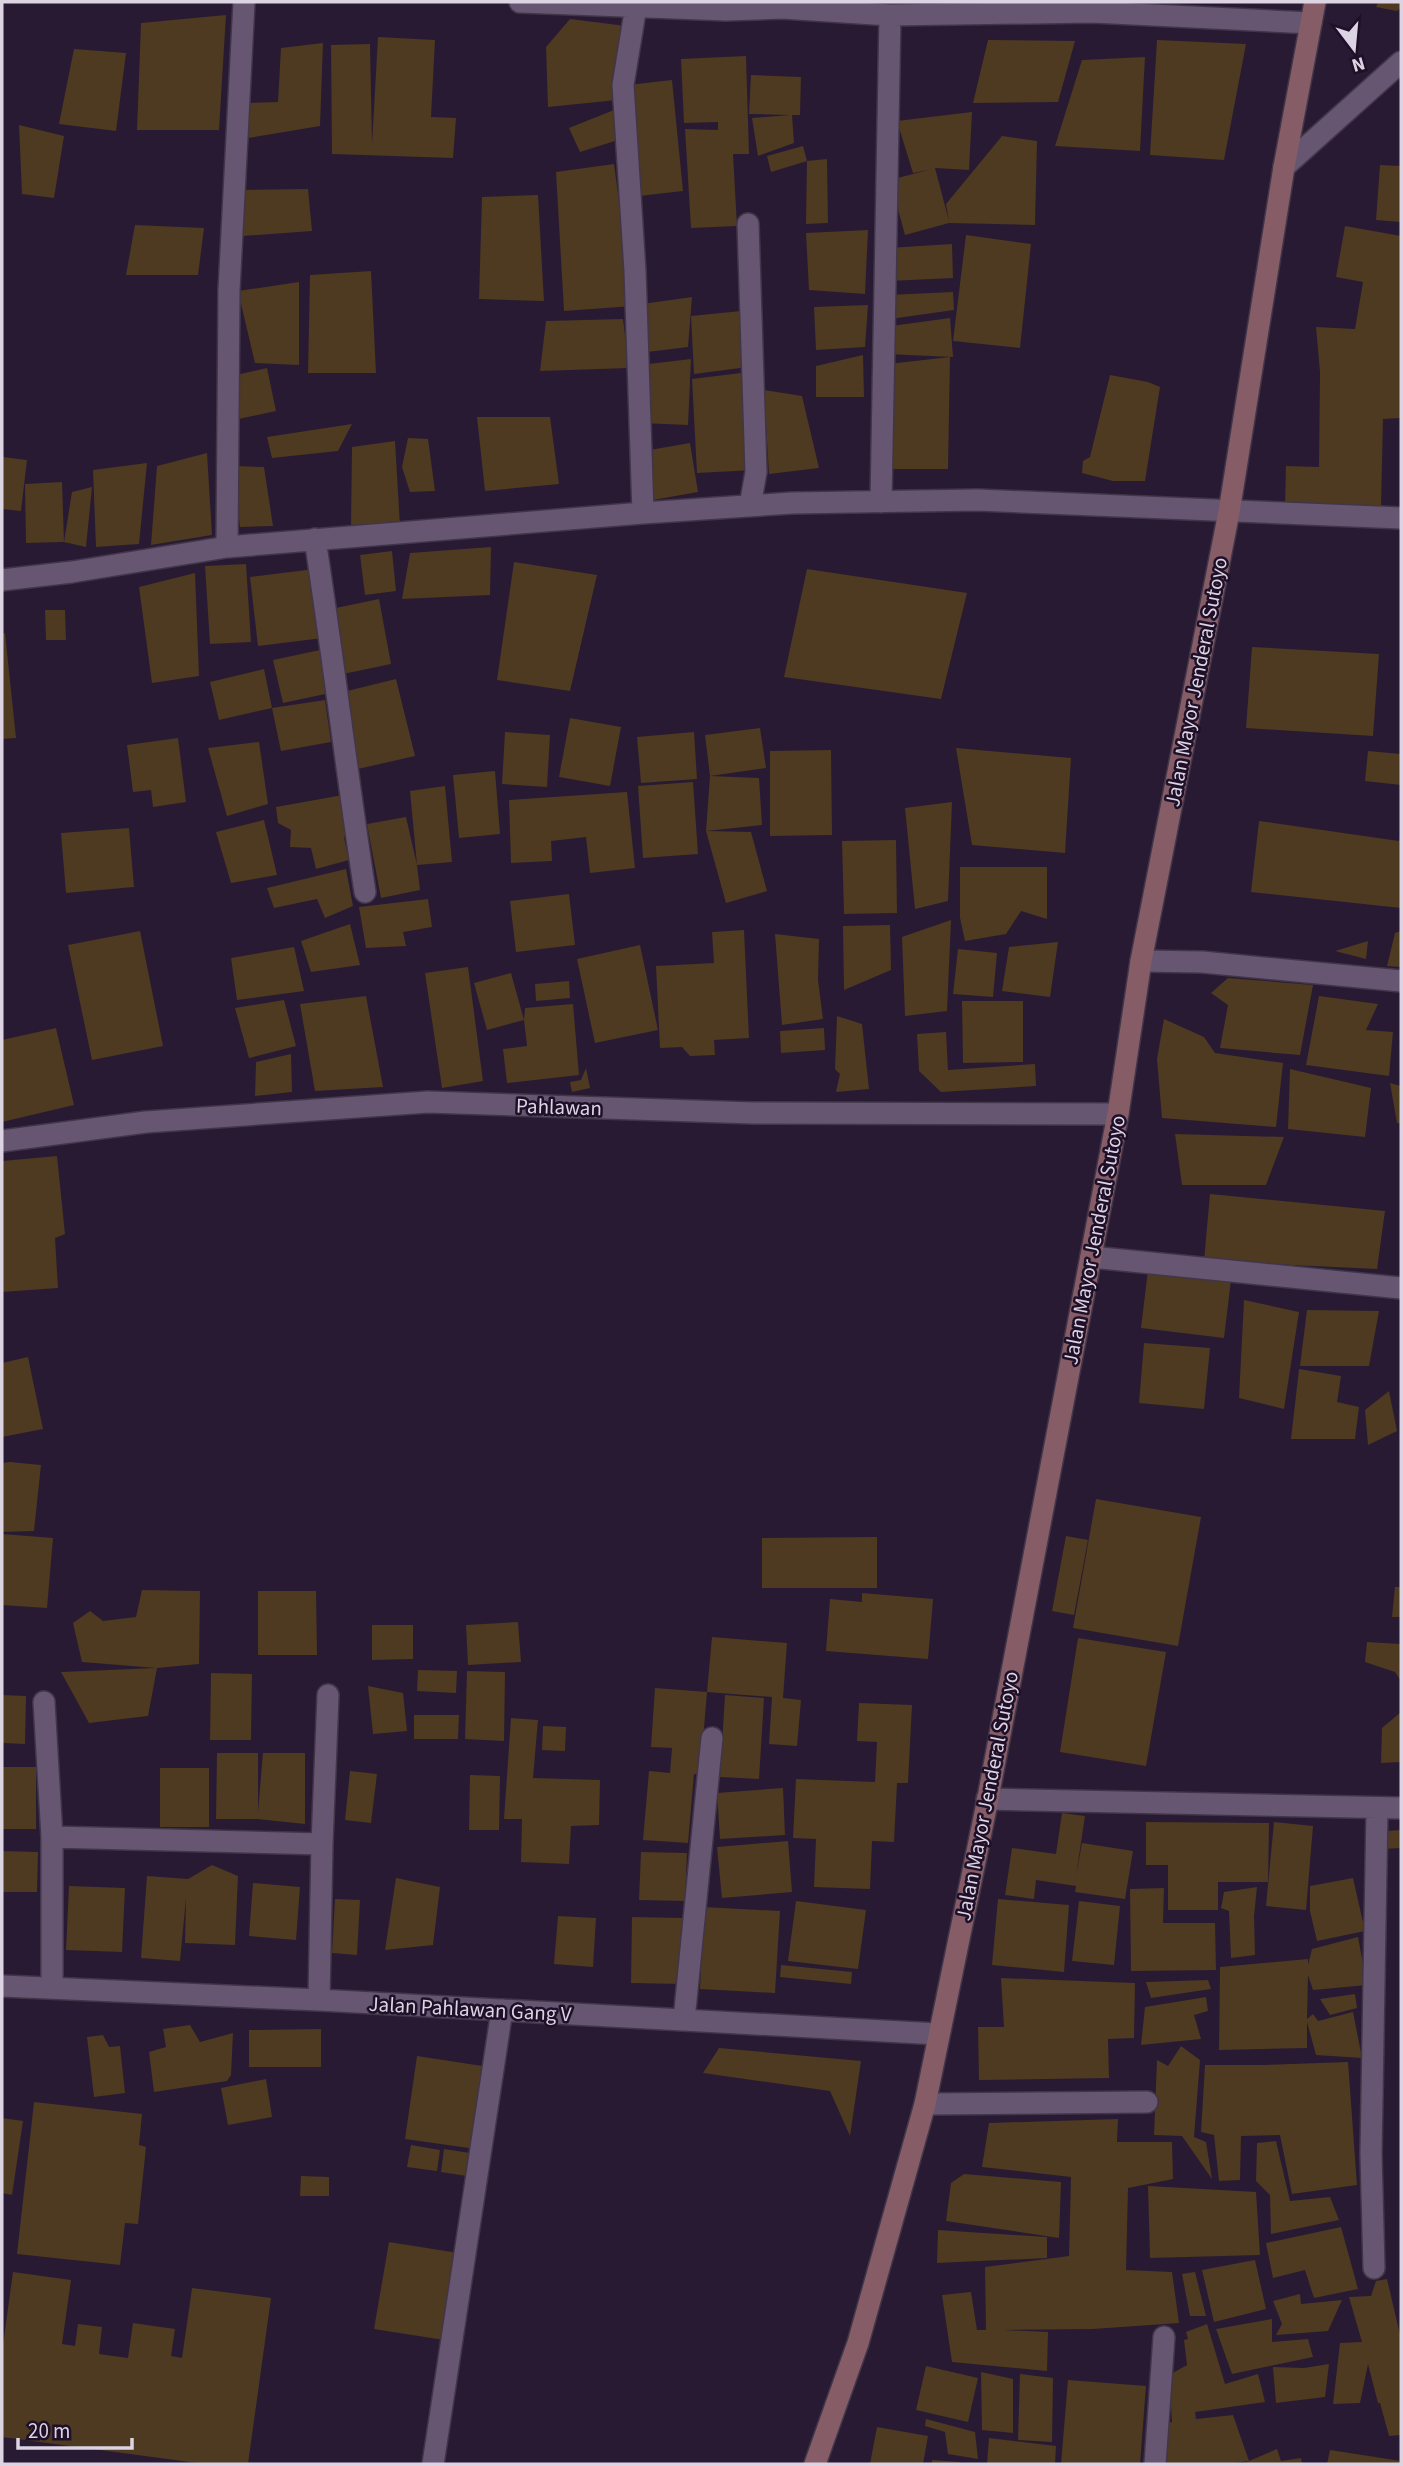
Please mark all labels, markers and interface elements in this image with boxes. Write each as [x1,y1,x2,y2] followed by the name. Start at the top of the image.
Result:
[1319,14,1389,84] north arrow
[1348,49,1368,79] text: N
[1157,555,1235,809] street label: Jalan Mayor Jenderal Sutoyo
[516,1091,602,1123] street label: Pahlawan
[1055,1113,1133,1367] street label: Jalan Mayor Jenderal Sutoyo
[948,1669,1026,1923] street label: Jalan Mayor Jenderal Sutoyo
[368,1989,572,2029] street label: Jalan Pahlawan Gang V
[18,2406,131,2450] scale bar
[28,2416,70,2446] text: 20 m

